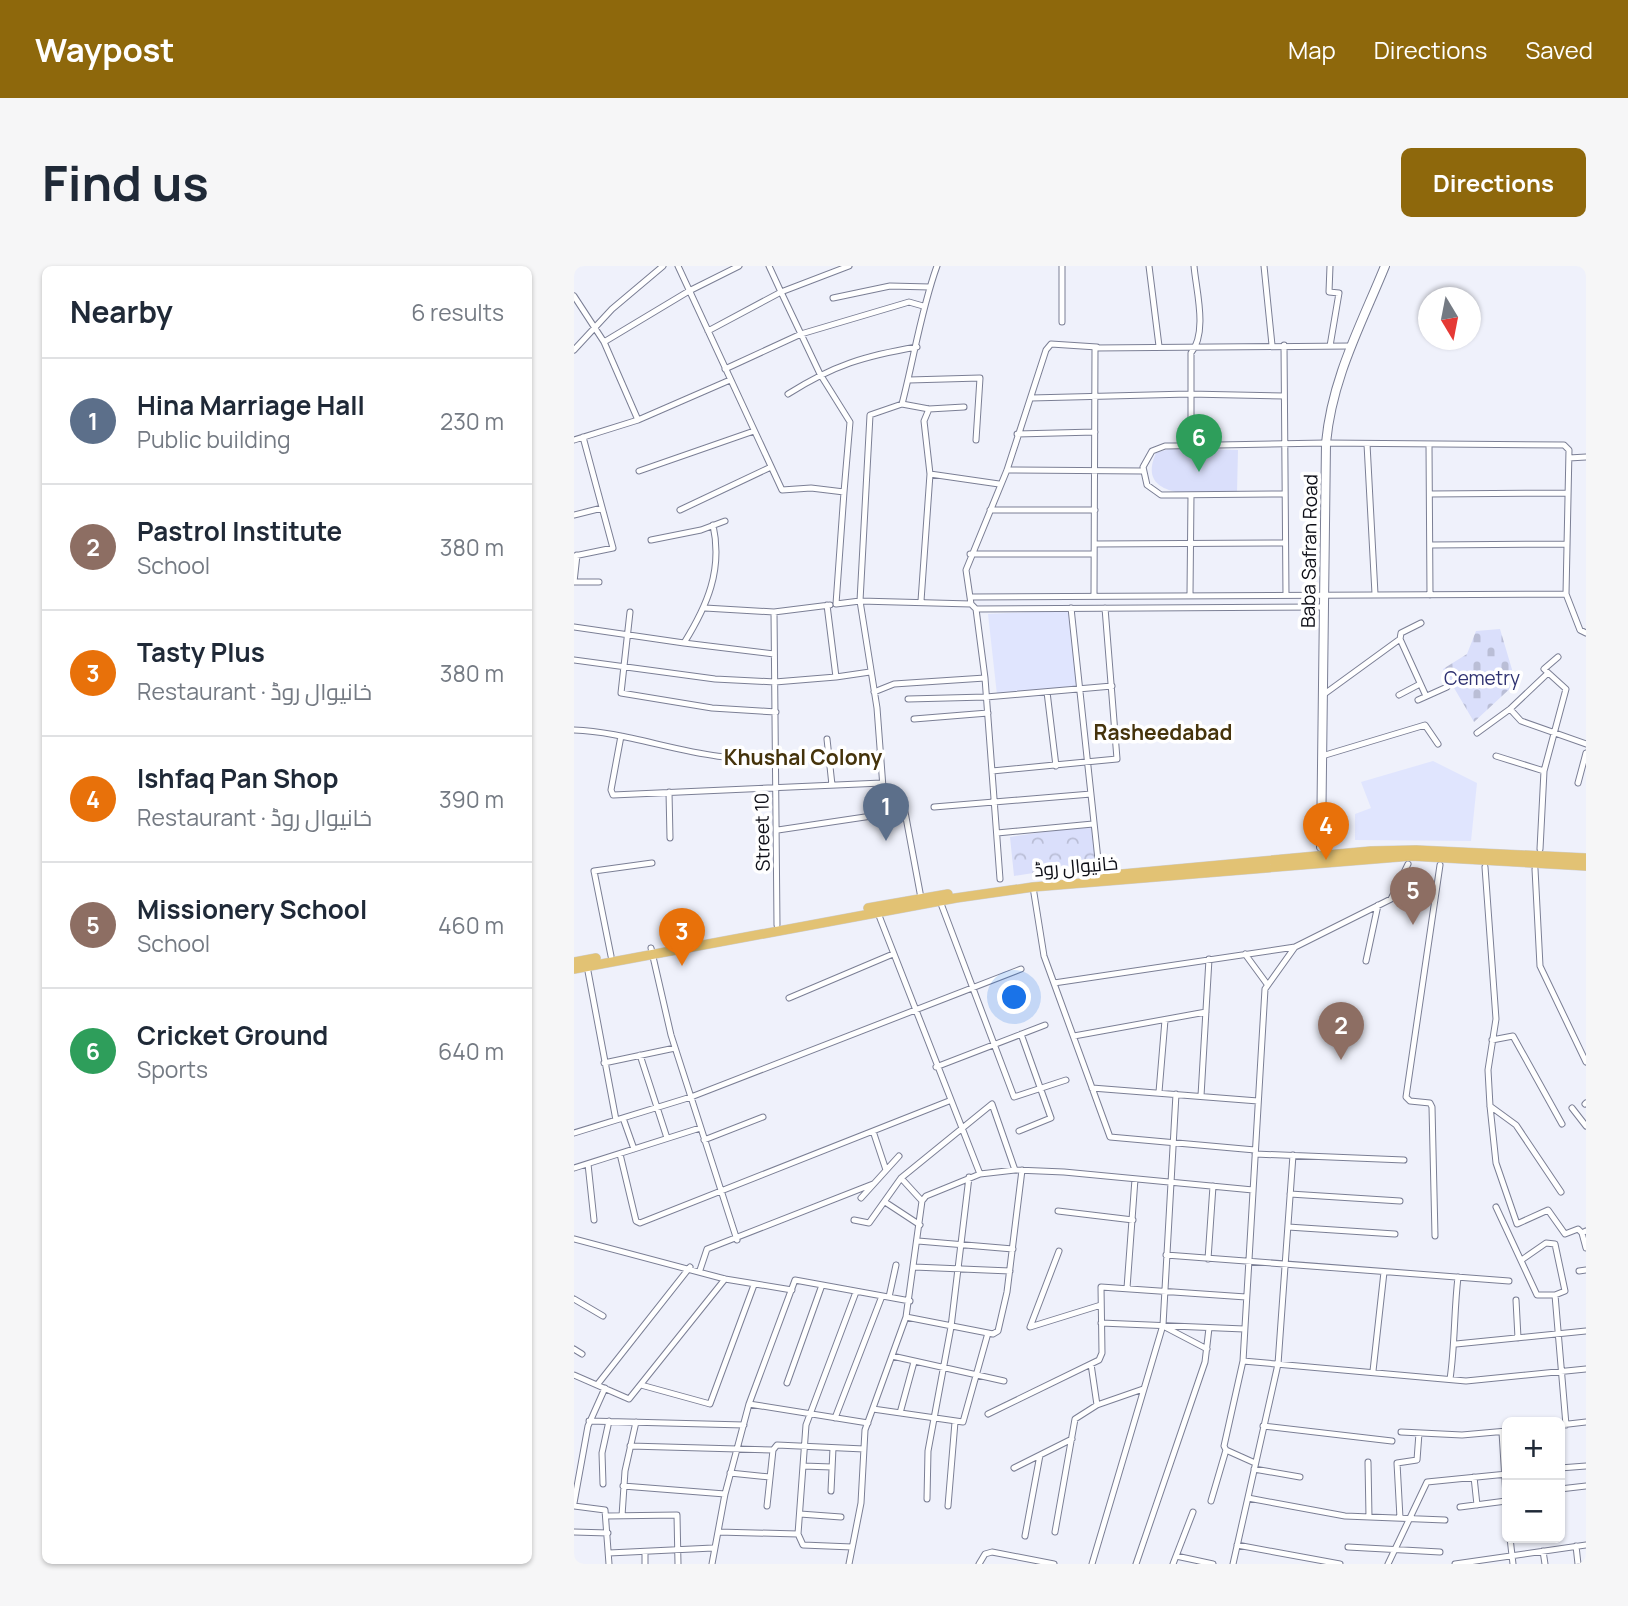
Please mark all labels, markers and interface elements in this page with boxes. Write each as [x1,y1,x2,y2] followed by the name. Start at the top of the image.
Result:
[35,27,175,72] text: Waypost
[1288,33,1336,66] text: Map
[1374,33,1487,66] text: Directions
[1525,33,1593,66] text: Saved
[1401,148,1586,217] button: Directions
[42,149,209,216] text: Find us
[1418,287,1481,350] north arrow
[70,291,173,332] text: Nearby
[411,296,504,328] text: 6 results
[137,387,365,423] text: Hina Marriage Hall
[88,405,98,437] text: 1
[440,405,504,437] text: 230 m
[1176,414,1222,472] pin: 6
[137,423,291,455] text: Public building
[1295,474,1323,628] street label: Baba Safran Road
[137,513,342,549] text: Pastrol Institute
[86,531,100,563] text: 2
[440,531,504,563] text: 380 m
[137,549,210,581] text: School
[137,634,265,670] text: Tasty Plus
[86,657,100,689] text: 3
[440,657,504,689] text: 380 m
[1444,665,1520,691] park label: Cemetry
[137,675,372,707] text: Restaurant · خانیوال روڈ
[1094,718,1232,746] district label: Rasheedabad
[724,743,882,771] district label: Khushal Colony
[137,760,338,796] text: Ishfaq Pan Shop
[86,783,100,815] text: 4
[439,783,504,815] text: 390 m
[863,783,909,841] pin: 1
[748,792,776,872] street label: Street 10
[137,801,372,833] text: Restaurant · خانیوال روڈ
[1303,802,1349,860] pin: 4
[1033,849,1119,883] street label: خانیوال روڈ
[1390,867,1436,925] pin: 5
[137,891,367,927] text: Missionery School
[659,908,705,966] pin: 3
[86,909,100,941] text: 5
[438,909,504,941] text: 460 m
[137,927,210,959] text: School
[997,980,1031,1014] your location
[1318,1002,1364,1060] pin: 2
[137,1017,328,1053] text: Cricket Ground
[86,1035,100,1067] text: 6
[438,1035,504,1067] text: 640 m
[137,1053,208,1085] text: Sports
[1502,1417,1565,1543] map controls
[1502,1417,1565,1480] button: +
[1502,1480,1565,1543] button: −

